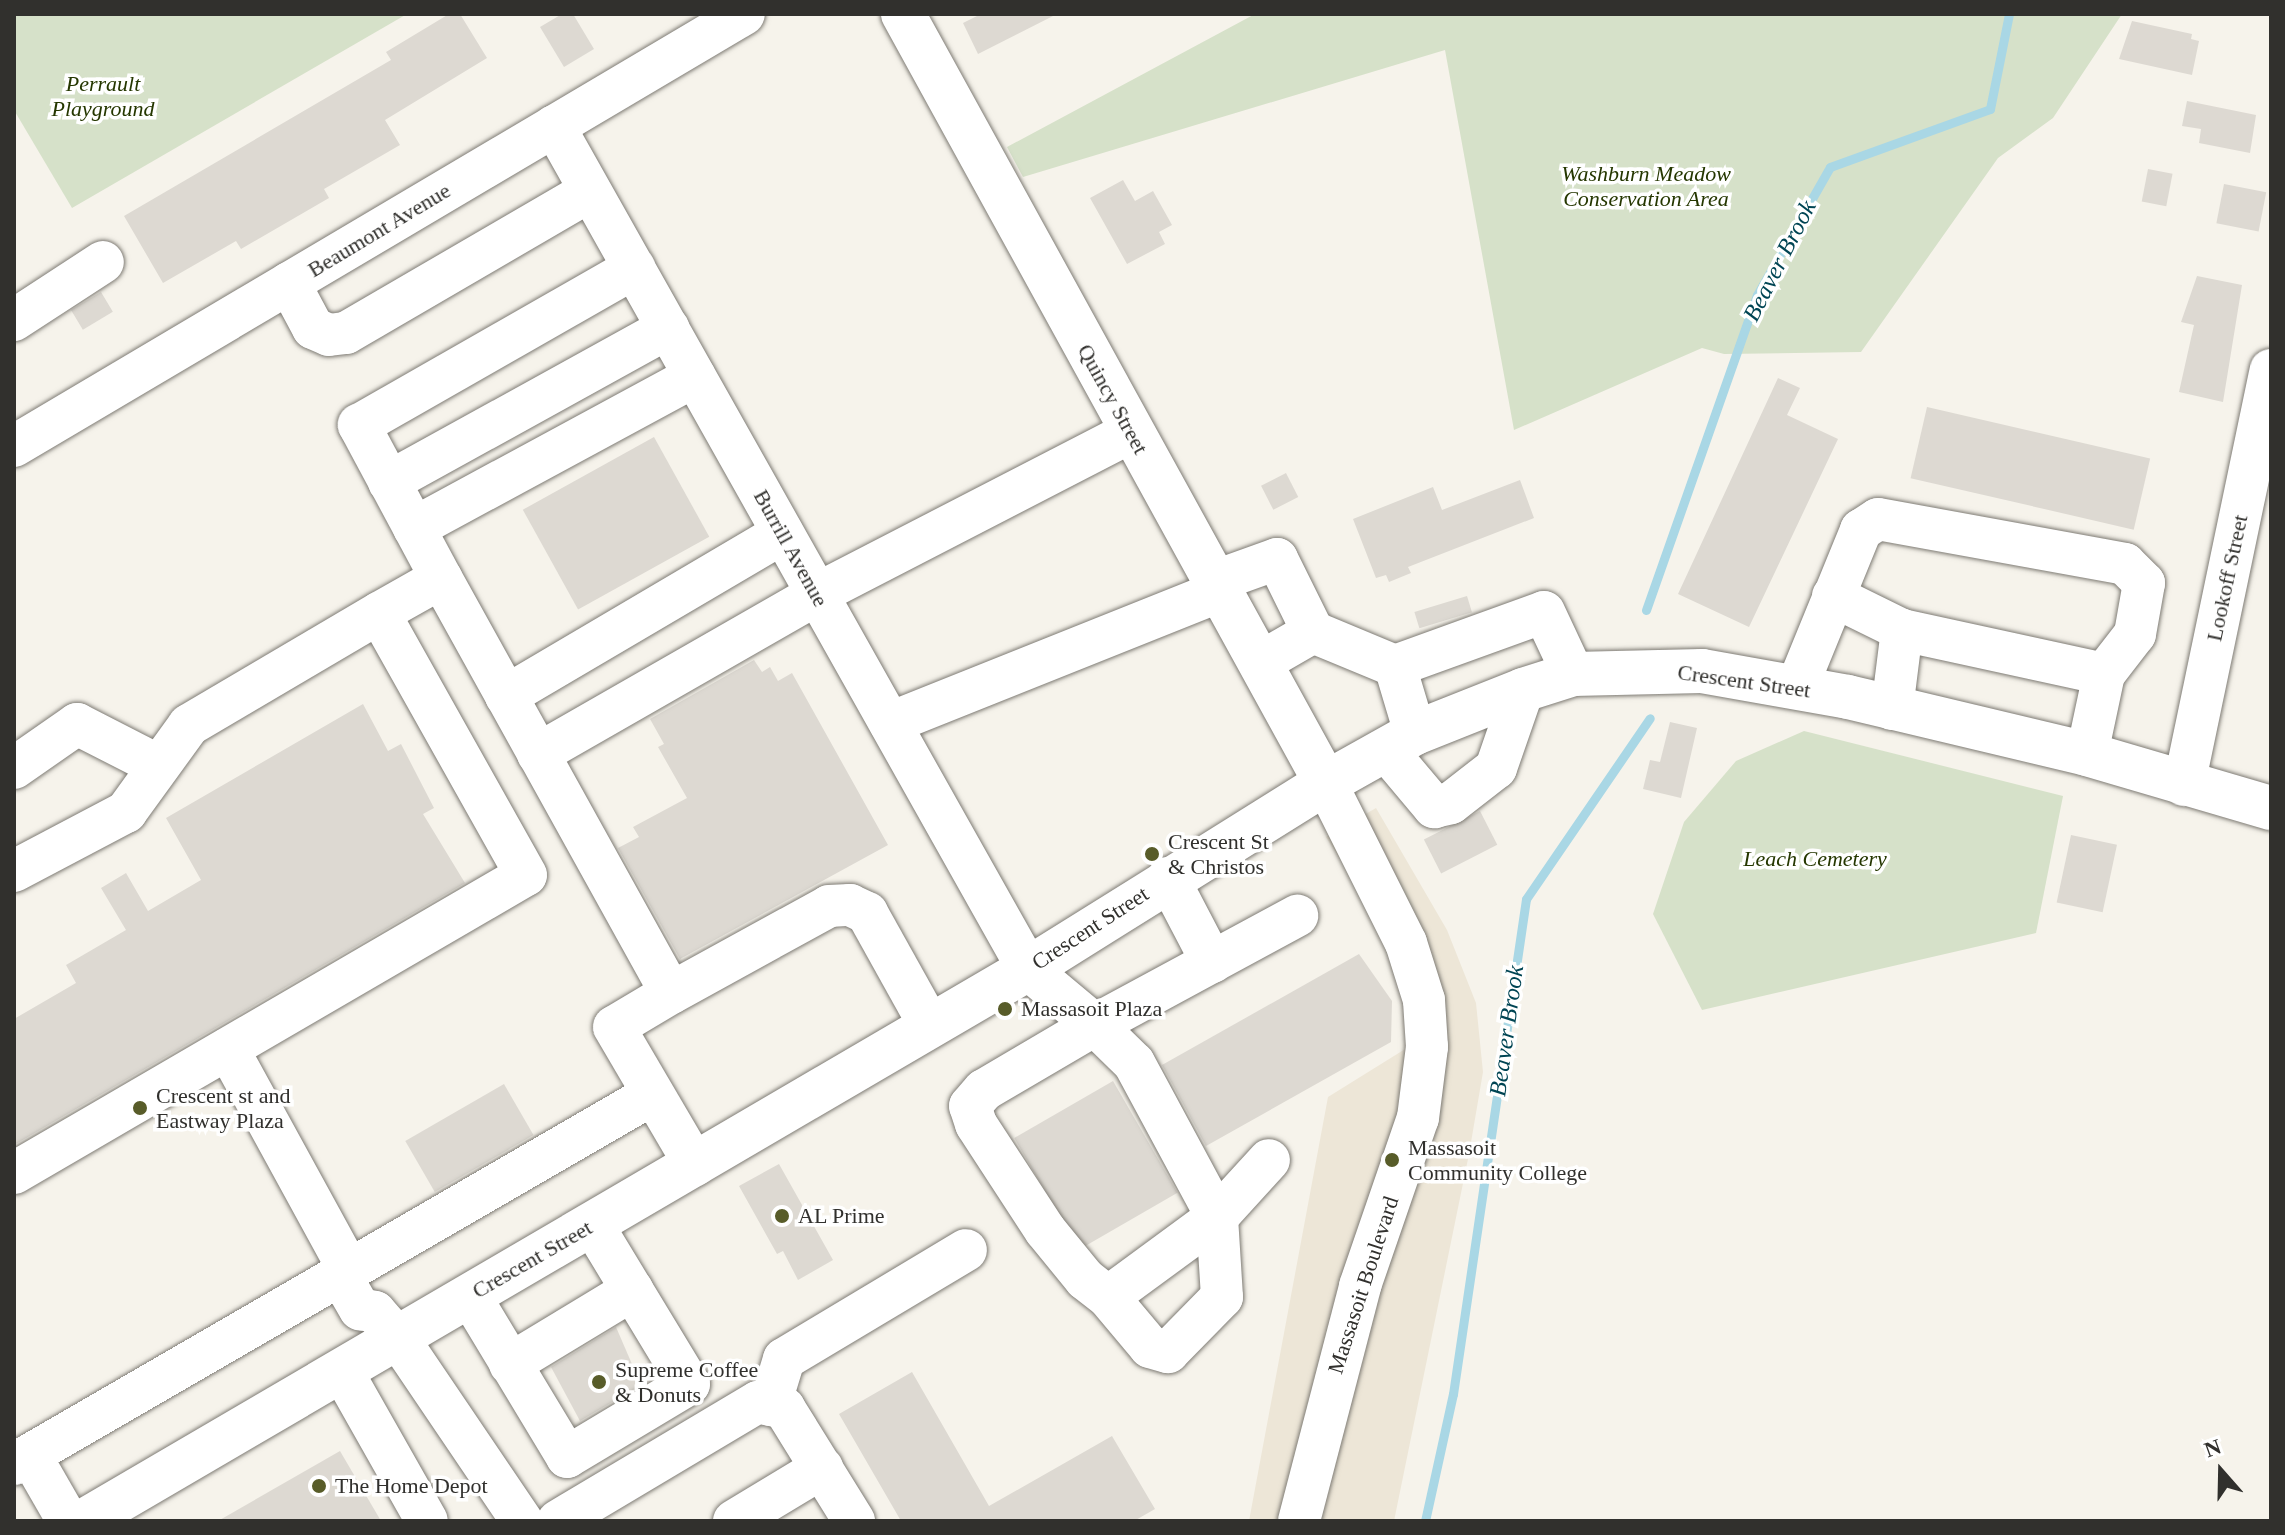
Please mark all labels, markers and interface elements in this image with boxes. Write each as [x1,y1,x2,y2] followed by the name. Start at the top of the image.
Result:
[51,70,155,122] park label: Perrault Playground
[1561,160,1731,212] park label: Washburn Meadow Conservation Area
[302,177,456,283] street label: Beaumont Avenue
[1737,196,1823,326] water label: Beaver Brook
[1072,339,1154,459] street label: Quincy Street
[748,484,834,612] street label: Burrill Avenue
[2201,512,2253,644] street label: Lookoff Street
[1676,659,1812,703] street label: Crescent Street
[1168,828,1269,880] place label: Crescent St & Christos
[1143,845,1161,863] marker: Crescent St & Christos
[1743,846,1887,872] park label: Leach Cemetery
[1027,880,1153,976] street label: Crescent Street
[1484,964,1530,1098] water label: Beaver Brook
[1021,996,1162,1022] place label: Massasoit Plaza
[996,1000,1014,1018] marker: Massasoit Plaza
[156,1082,290,1134] place label: Crescent st and Eastway Plaza
[131,1099,149,1117] marker: Crescent st and Eastway Plaza
[1408,1134,1587,1186] place label: Massasoit Community College
[1383,1151,1401,1169] marker: Massasoit Community College
[1322,1193,1404,1377] street label: Massasoit Boulevard
[798,1203,885,1229] place label: AL Prime
[773,1207,791,1225] marker: AL Prime
[467,1214,597,1304] street label: Crescent Street
[615,1356,758,1408] place label: Supreme Coffee & Donuts
[590,1373,608,1391] marker: Supreme Coffee & Donuts
[2181,1431,2261,1511] north arrow
[2201,1434,2224,1462] text: N
[335,1473,488,1499] place label: The Home Depot
[310,1477,328,1495] marker: The Home Depot

